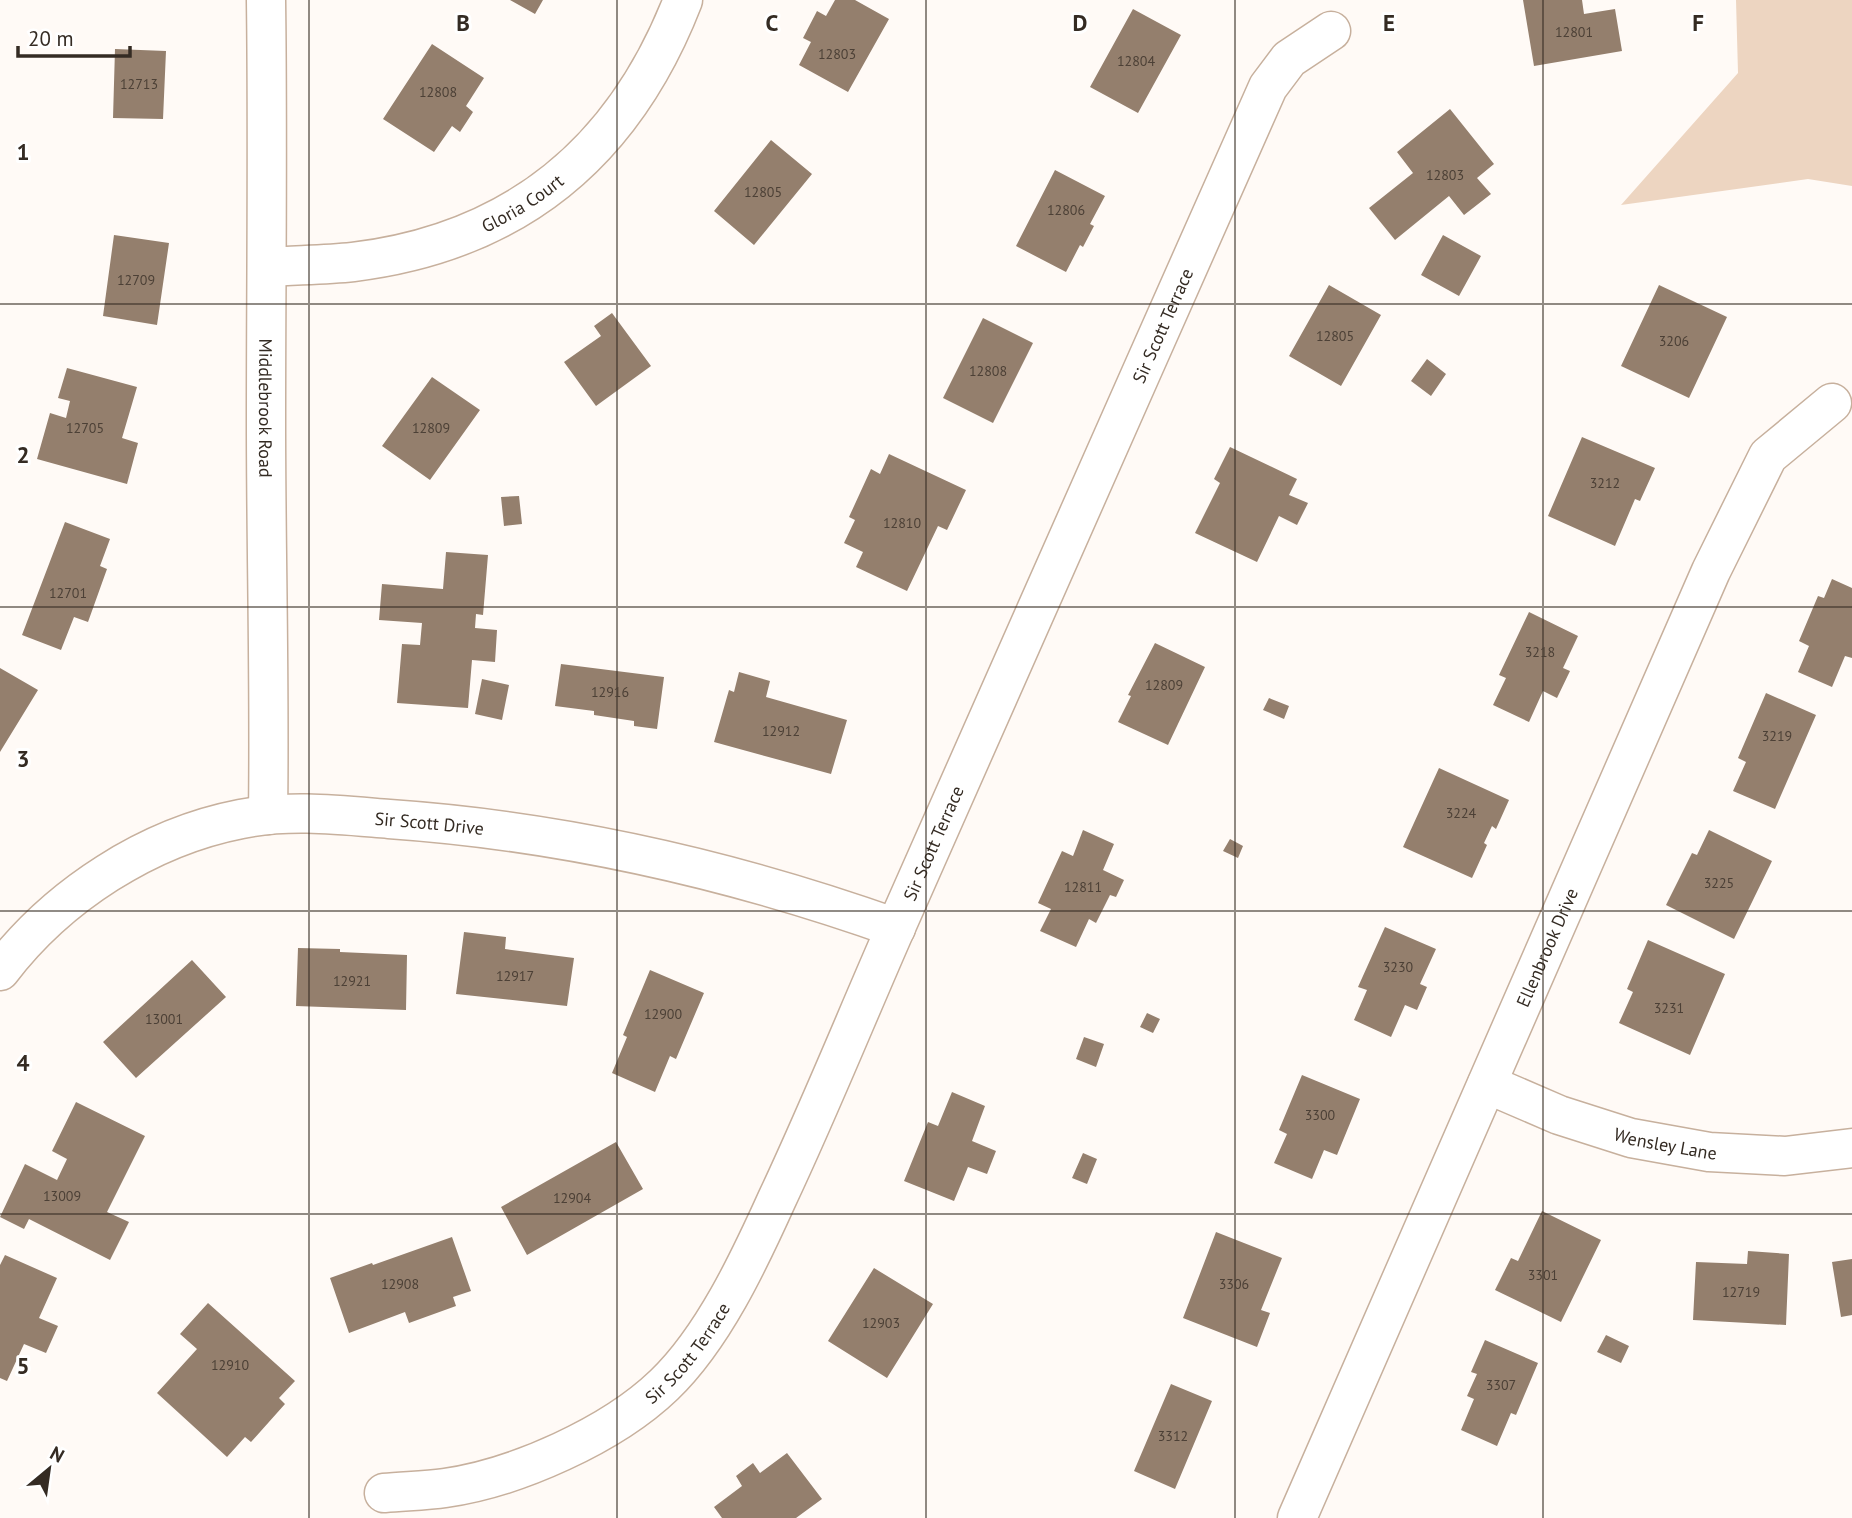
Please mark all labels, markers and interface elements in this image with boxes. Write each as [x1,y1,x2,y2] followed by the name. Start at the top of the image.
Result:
[456,8,470,37] text: B
[766,8,779,37] text: C
[1073,8,1087,37] text: D
[1383,8,1395,37] text: E
[1692,8,1704,37] text: F
[18,14,130,58] scale bar
[1555,23,1593,41] house number: 12801
[28,25,74,52] text: 20 m
[818,45,856,63] house number: 12803
[1117,52,1155,70] house number: 12804
[120,75,158,93] house number: 12713
[419,83,457,101] house number: 12808
[16,137,30,166] text: 1
[1426,166,1464,184] house number: 12803
[477,169,568,237] street label: Gloria Court
[744,183,782,201] house number: 12805
[1047,201,1085,219] house number: 12806
[1127,264,1198,387] street label: Sir Scott Terrace
[117,271,155,289] house number: 12709
[1316,327,1354,345] house number: 12805
[1659,332,1689,350] house number: 3206
[254,338,278,478] street label: Middlebrook Road
[969,362,1007,380] house number: 12808
[66,419,104,437] house number: 12705
[412,419,450,437] house number: 12809
[16,440,30,469] text: 2
[1590,474,1620,492] house number: 3212
[883,514,921,532] house number: 12810
[49,584,87,602] house number: 12701
[1525,643,1555,661] house number: 3218
[1145,676,1183,694] house number: 12809
[591,683,629,701] house number: 12916
[762,722,800,740] house number: 12912
[1762,727,1792,745] house number: 3219
[16,744,30,773] text: 3
[898,782,968,904] street label: Sir Scott Terrace
[1446,804,1477,822] house number: 3224
[374,806,485,840] street label: Sir Scott Drive
[1704,874,1734,892] house number: 3225
[1064,878,1102,896] house number: 12811
[1510,884,1583,1010] street label: Ellenbrook Drive
[1383,958,1414,976] house number: 3230
[496,967,534,985] house number: 12917
[333,972,371,990] house number: 12921
[1654,999,1684,1017] house number: 3231
[644,1005,682,1023] house number: 12900
[145,1010,183,1028] house number: 13001
[16,1048,30,1077] text: 4
[1305,1106,1336,1124] house number: 3300
[1611,1122,1717,1164] street label: Wensley Lane
[43,1187,81,1205] house number: 13009
[553,1189,591,1207] house number: 12904
[1528,1266,1558,1284] house number: 3301
[381,1275,419,1293] house number: 12908
[1219,1275,1249,1293] house number: 3306
[1722,1283,1760,1301] house number: 12719
[640,1298,735,1408] street label: Sir Scott Terrace
[862,1314,900,1332] house number: 12903
[16,1351,30,1380] text: 5
[211,1356,249,1374] house number: 12910
[1486,1376,1516,1394] house number: 3307
[1158,1427,1188,1445] house number: 3312
[14,1434,84,1504] north arrow
[46,1441,69,1468] text: N

